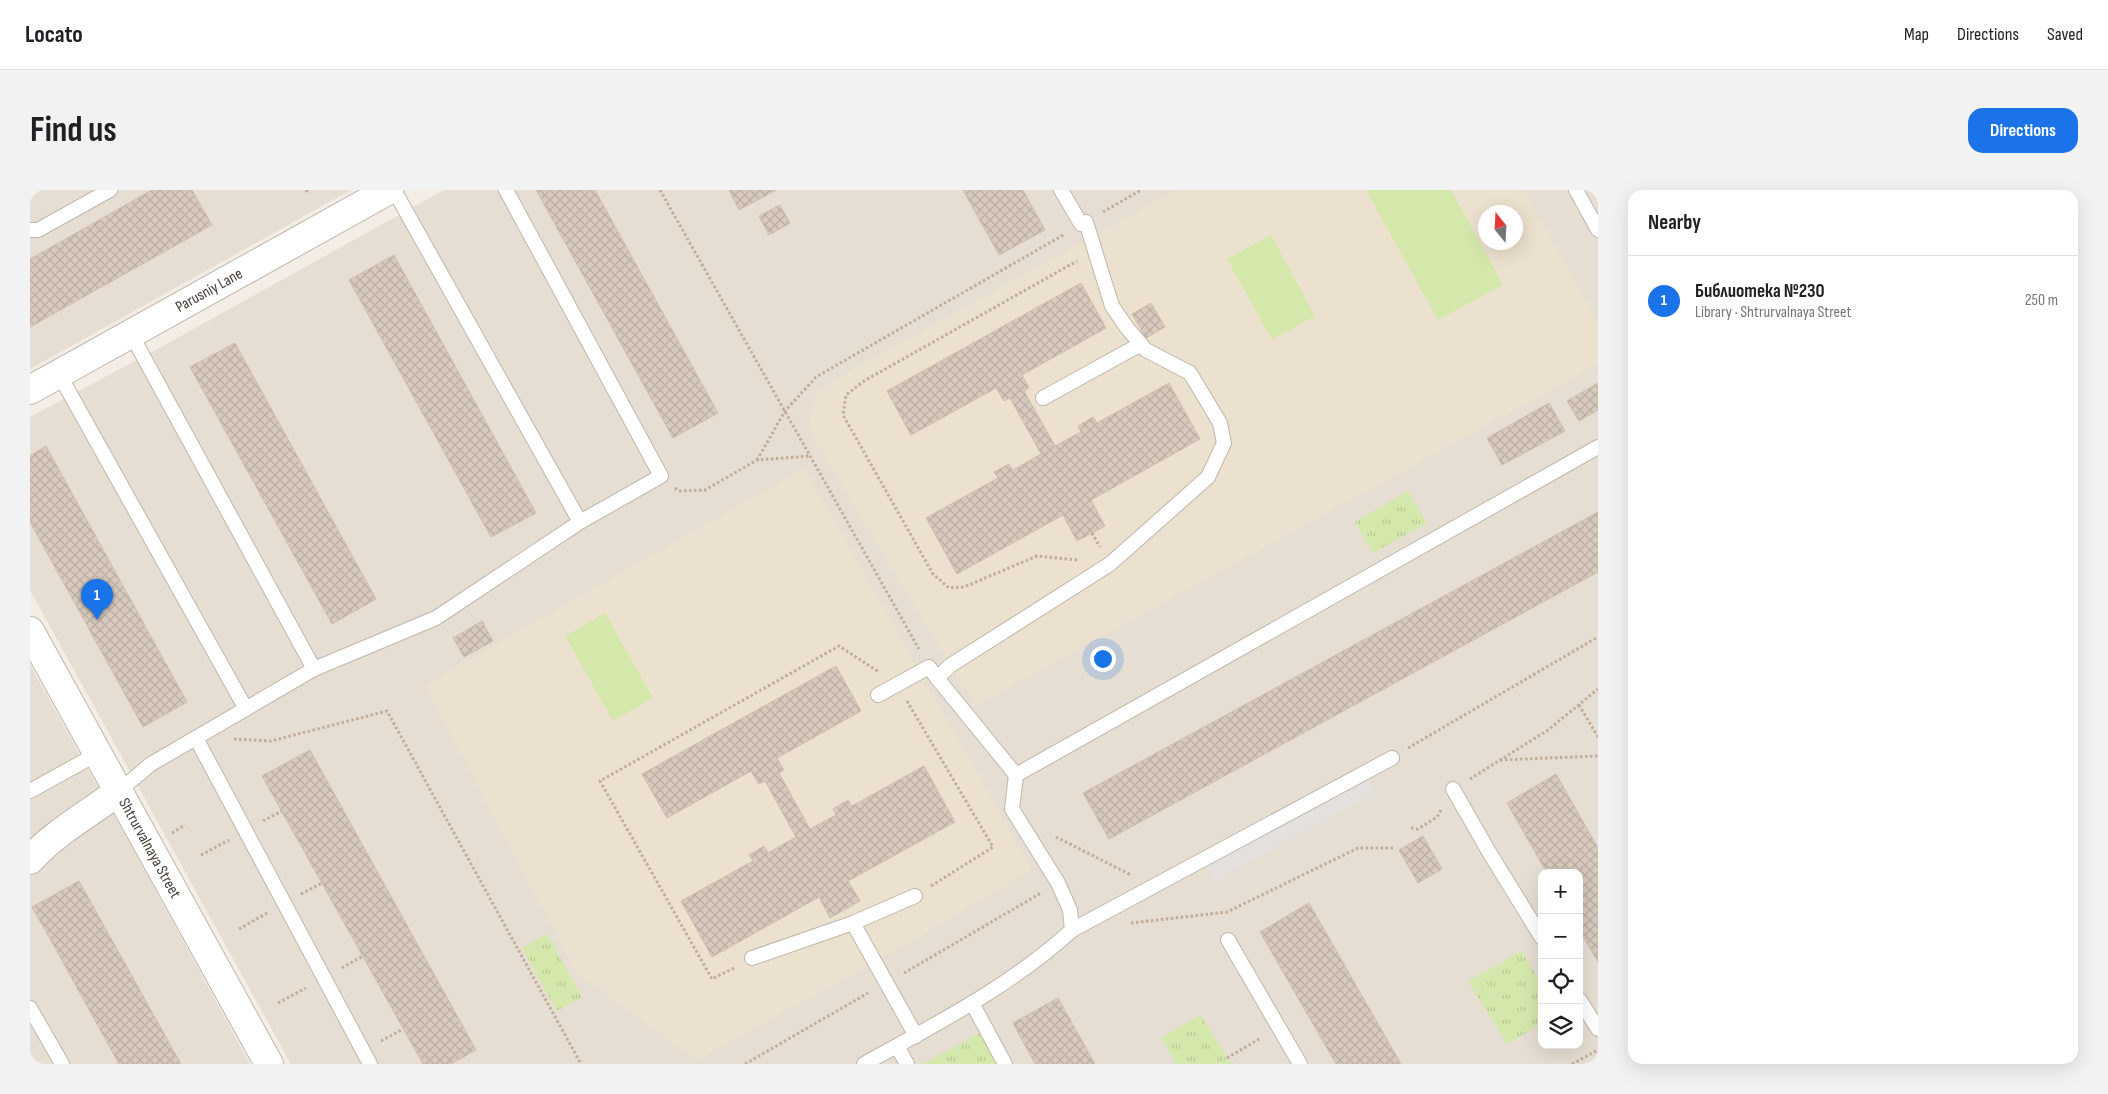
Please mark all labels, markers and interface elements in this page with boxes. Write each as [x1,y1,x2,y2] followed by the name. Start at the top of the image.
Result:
[25,20,83,49] text: Locato
[1904,24,1929,45] text: Map
[1957,24,2019,45] text: Directions
[2047,24,2083,45] text: Saved
[1968,108,2078,153] button: Directions
[30,109,117,152] text: Find us
[1478,205,1523,250] north arrow
[1648,210,1701,235] text: Nearby
[172,264,246,316] street label: Parusniy Lane
[1695,280,1825,303] text: Библиотека №230
[1661,291,1667,310] text: 1
[2025,291,2058,310] text: 250 m
[1695,303,1851,322] text: Library · Shtrurvalnaya Street
[81,579,113,620] pin: 1
[1090,646,1116,672] your location
[115,795,185,902] street label: Shtrurvalnaya Street
[1538,869,1583,1049] map controls
[1538,869,1583,914] button: +
[1538,914,1583,959] button: −
[1538,959,1583,1004] button: locate
[1538,1004,1583,1049] button: layers

